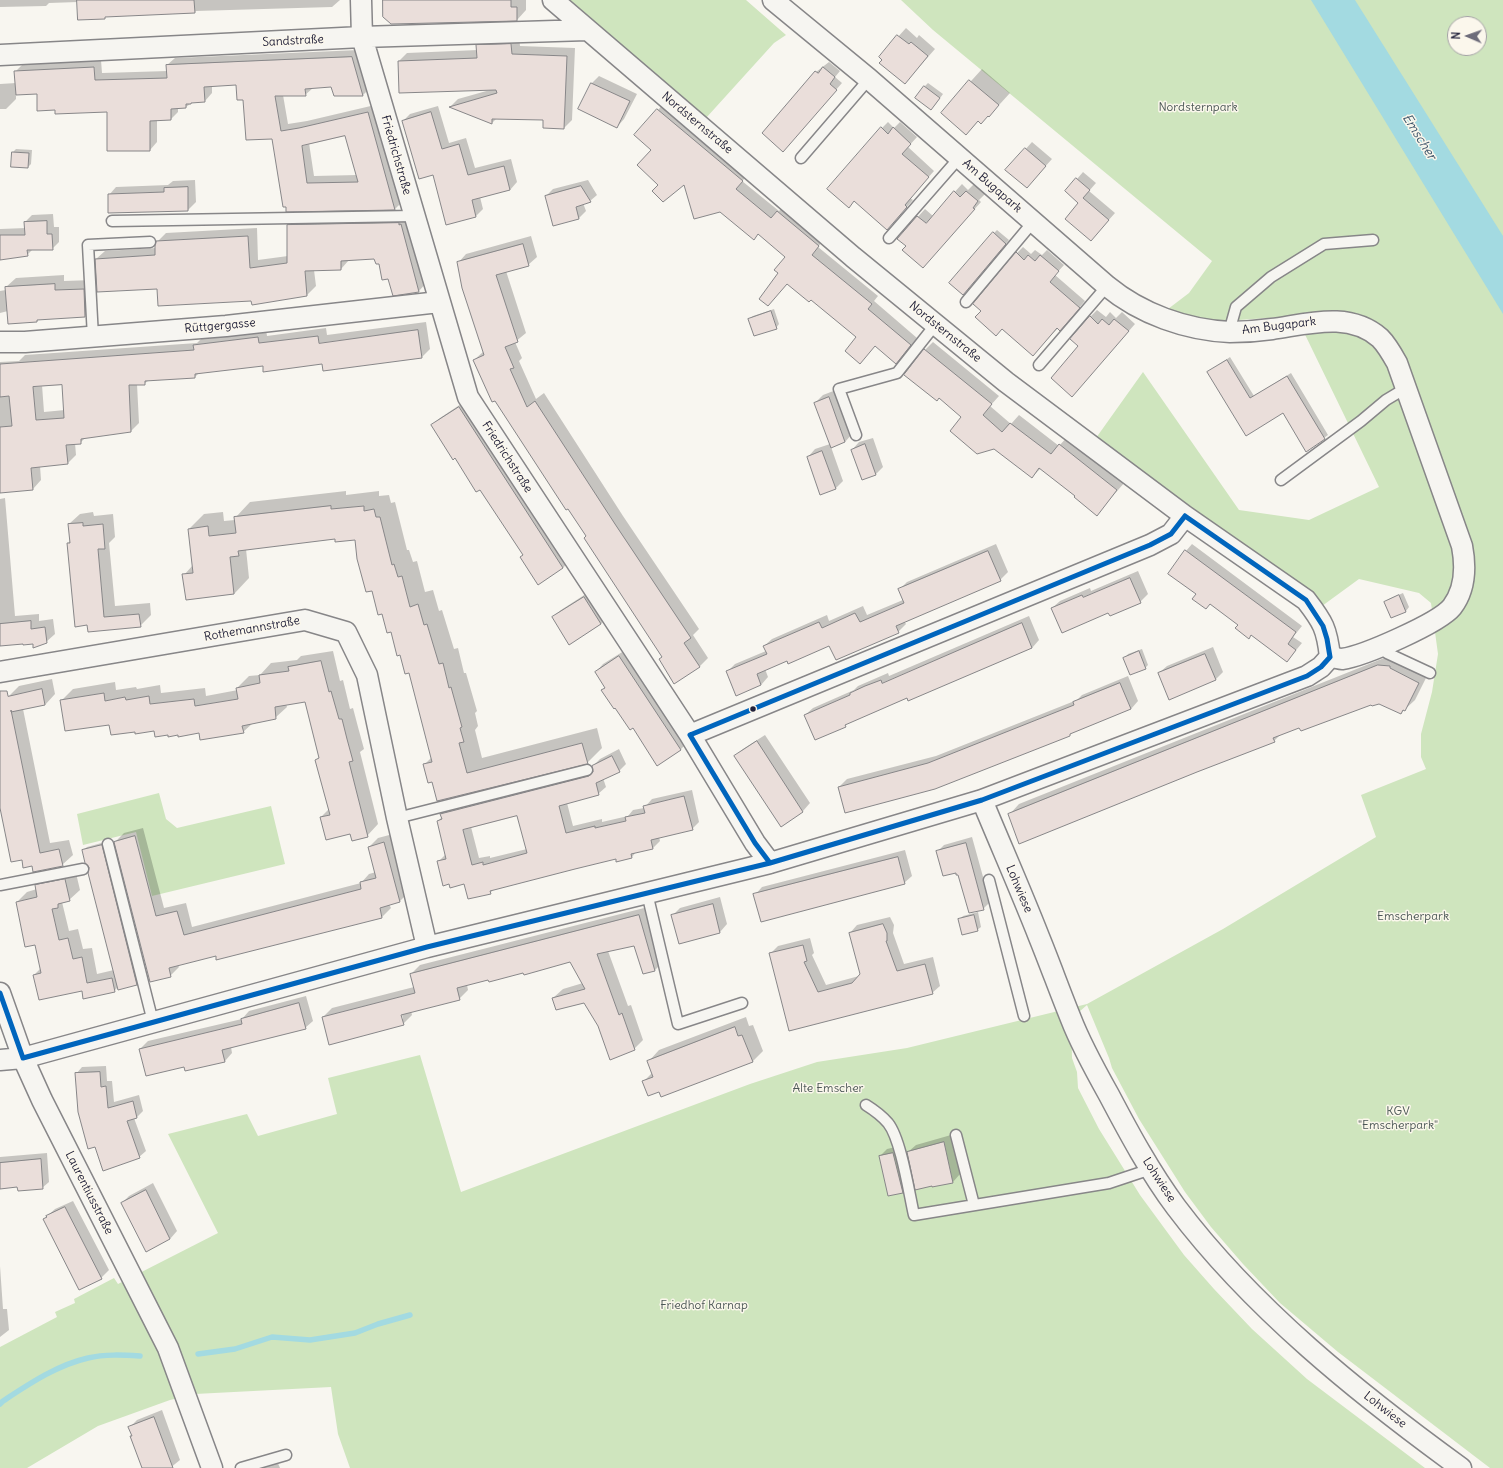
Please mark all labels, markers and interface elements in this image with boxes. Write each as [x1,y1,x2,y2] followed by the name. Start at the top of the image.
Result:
[1447,16,1487,56] north arrow
[262,32,324,50] street label: Sandstraße
[1449,32,1463,40] text: N
[658,89,736,157] street label: Nordsternstraße
[1158,101,1238,115] park label: Nordsternpark
[1399,111,1439,163] water label: Emscher
[378,114,414,196] street label: Friedrichstraße
[959,156,1025,216] street label: Am Bugapark
[906,299,984,365] street label: Nordsternstraße
[1241,314,1317,338] street label: Am Bugapark
[184,316,256,336] street label: Rüttgergasse
[479,419,535,495] street label: Friedrichstraße
[203,613,301,645] street label: Rothemannstraße
[748,704,758,714] unlabelled marker
[1003,863,1035,915] street label: Lohwiese
[1377,910,1449,924] park label: Emscherpark
[793,1082,863,1096] park label: Alte Emscher
[1358,1105,1438,1133] park label: KGV "Emscherpark"
[62,1149,116,1237] street label: Laurentiusstraße
[1139,1155,1179,1205] street label: Lohwiese
[660,1299,748,1313] park label: Friedhof Karnap
[1361,1389,1409,1431] street label: Lohwiese

